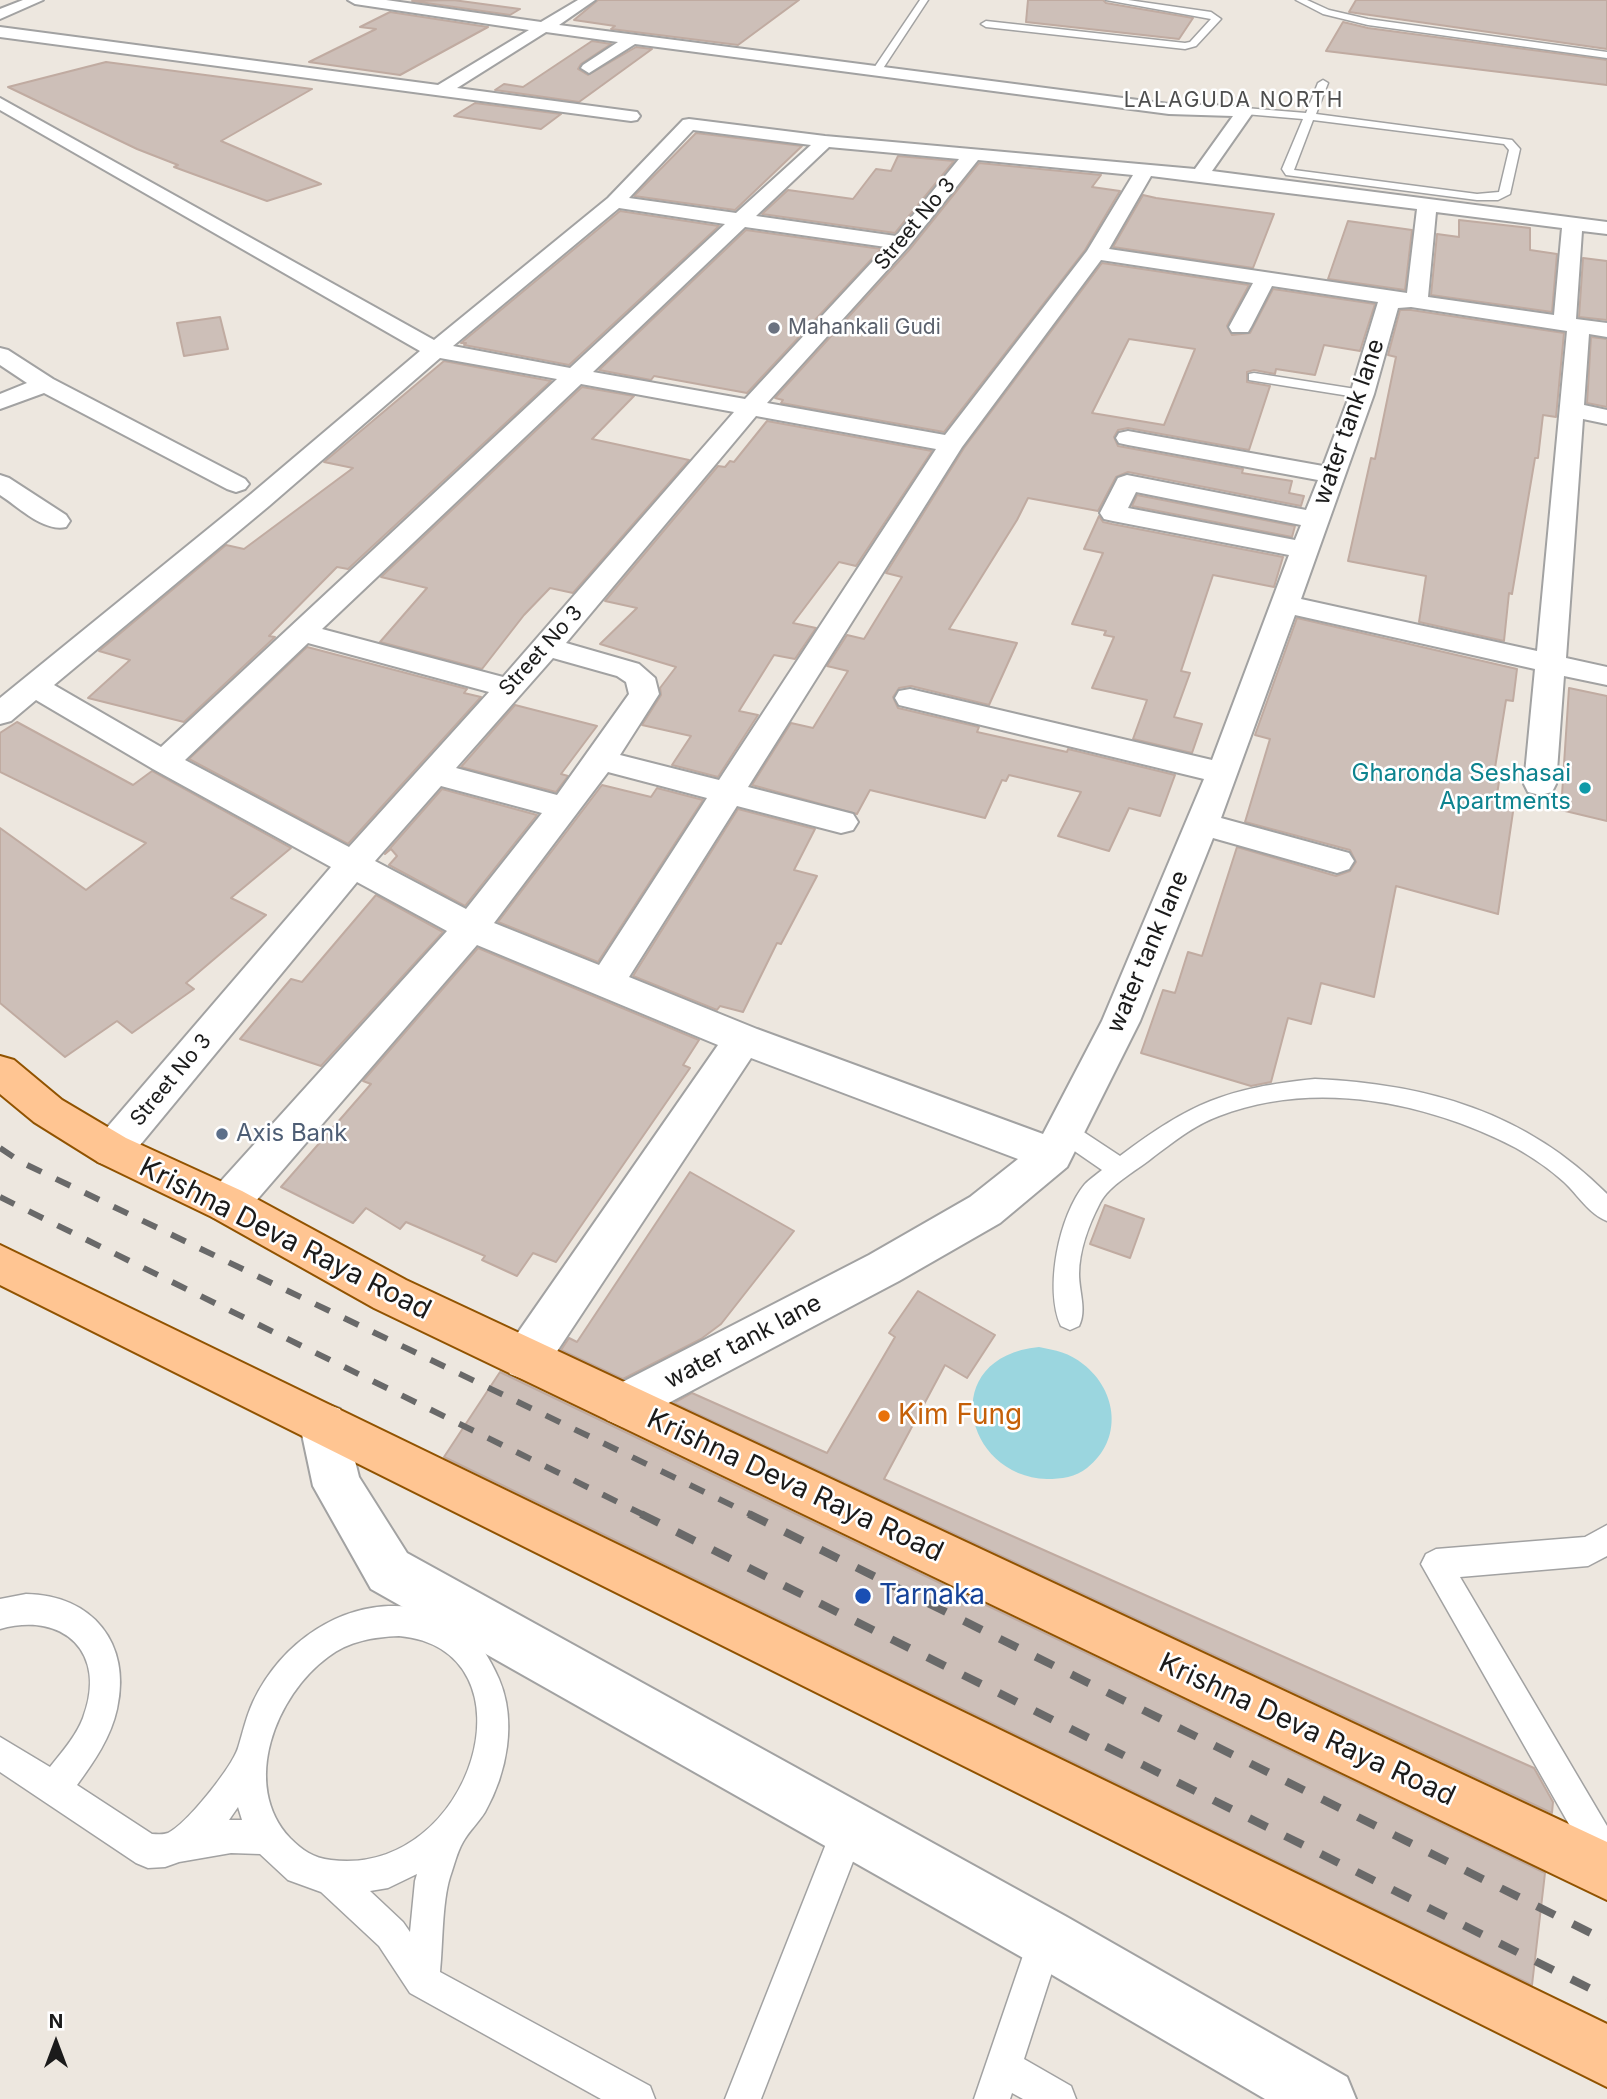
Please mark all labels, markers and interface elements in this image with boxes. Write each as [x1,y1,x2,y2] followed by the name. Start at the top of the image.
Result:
[1125,88,1343,114] district label: LALAGUDA NORTH
[869,173,961,275] street label: Street No 3
[788,315,941,341] place label: Mahankali Gudi
[766,320,782,336] marker: Mahankali Gudi
[1307,335,1391,509] street label: water tank lane
[494,601,588,701] street label: Street No 3
[1352,760,1571,816] place label: Gharonda Seshasai Apartments
[1577,780,1593,796] marker: Gharonda Seshasai Apartments
[1101,867,1195,1037] street label: water tank lane
[125,1029,217,1131] street label: Street No 3
[236,1120,347,1148] place label: Axis Bank
[214,1126,230,1142] marker: Axis Bank
[133,1151,437,1327] street label: Krishna Deva Raya Road
[660,1289,826,1395] street label: water tank lane
[898,1399,1022,1433] place label: Kim Fung
[641,1402,949,1570] street label: Krishna Deva Raya Road
[876,1408,892,1424] marker: Kim Fung
[879,1579,985,1613] place label: Tarnaka
[853,1586,873,1606] marker: Tarnaka
[1153,1646,1461,1814] street label: Krishna Deva Raya Road
[21,2008,91,2078] north arrow
[49,2010,63,2033] text: N

